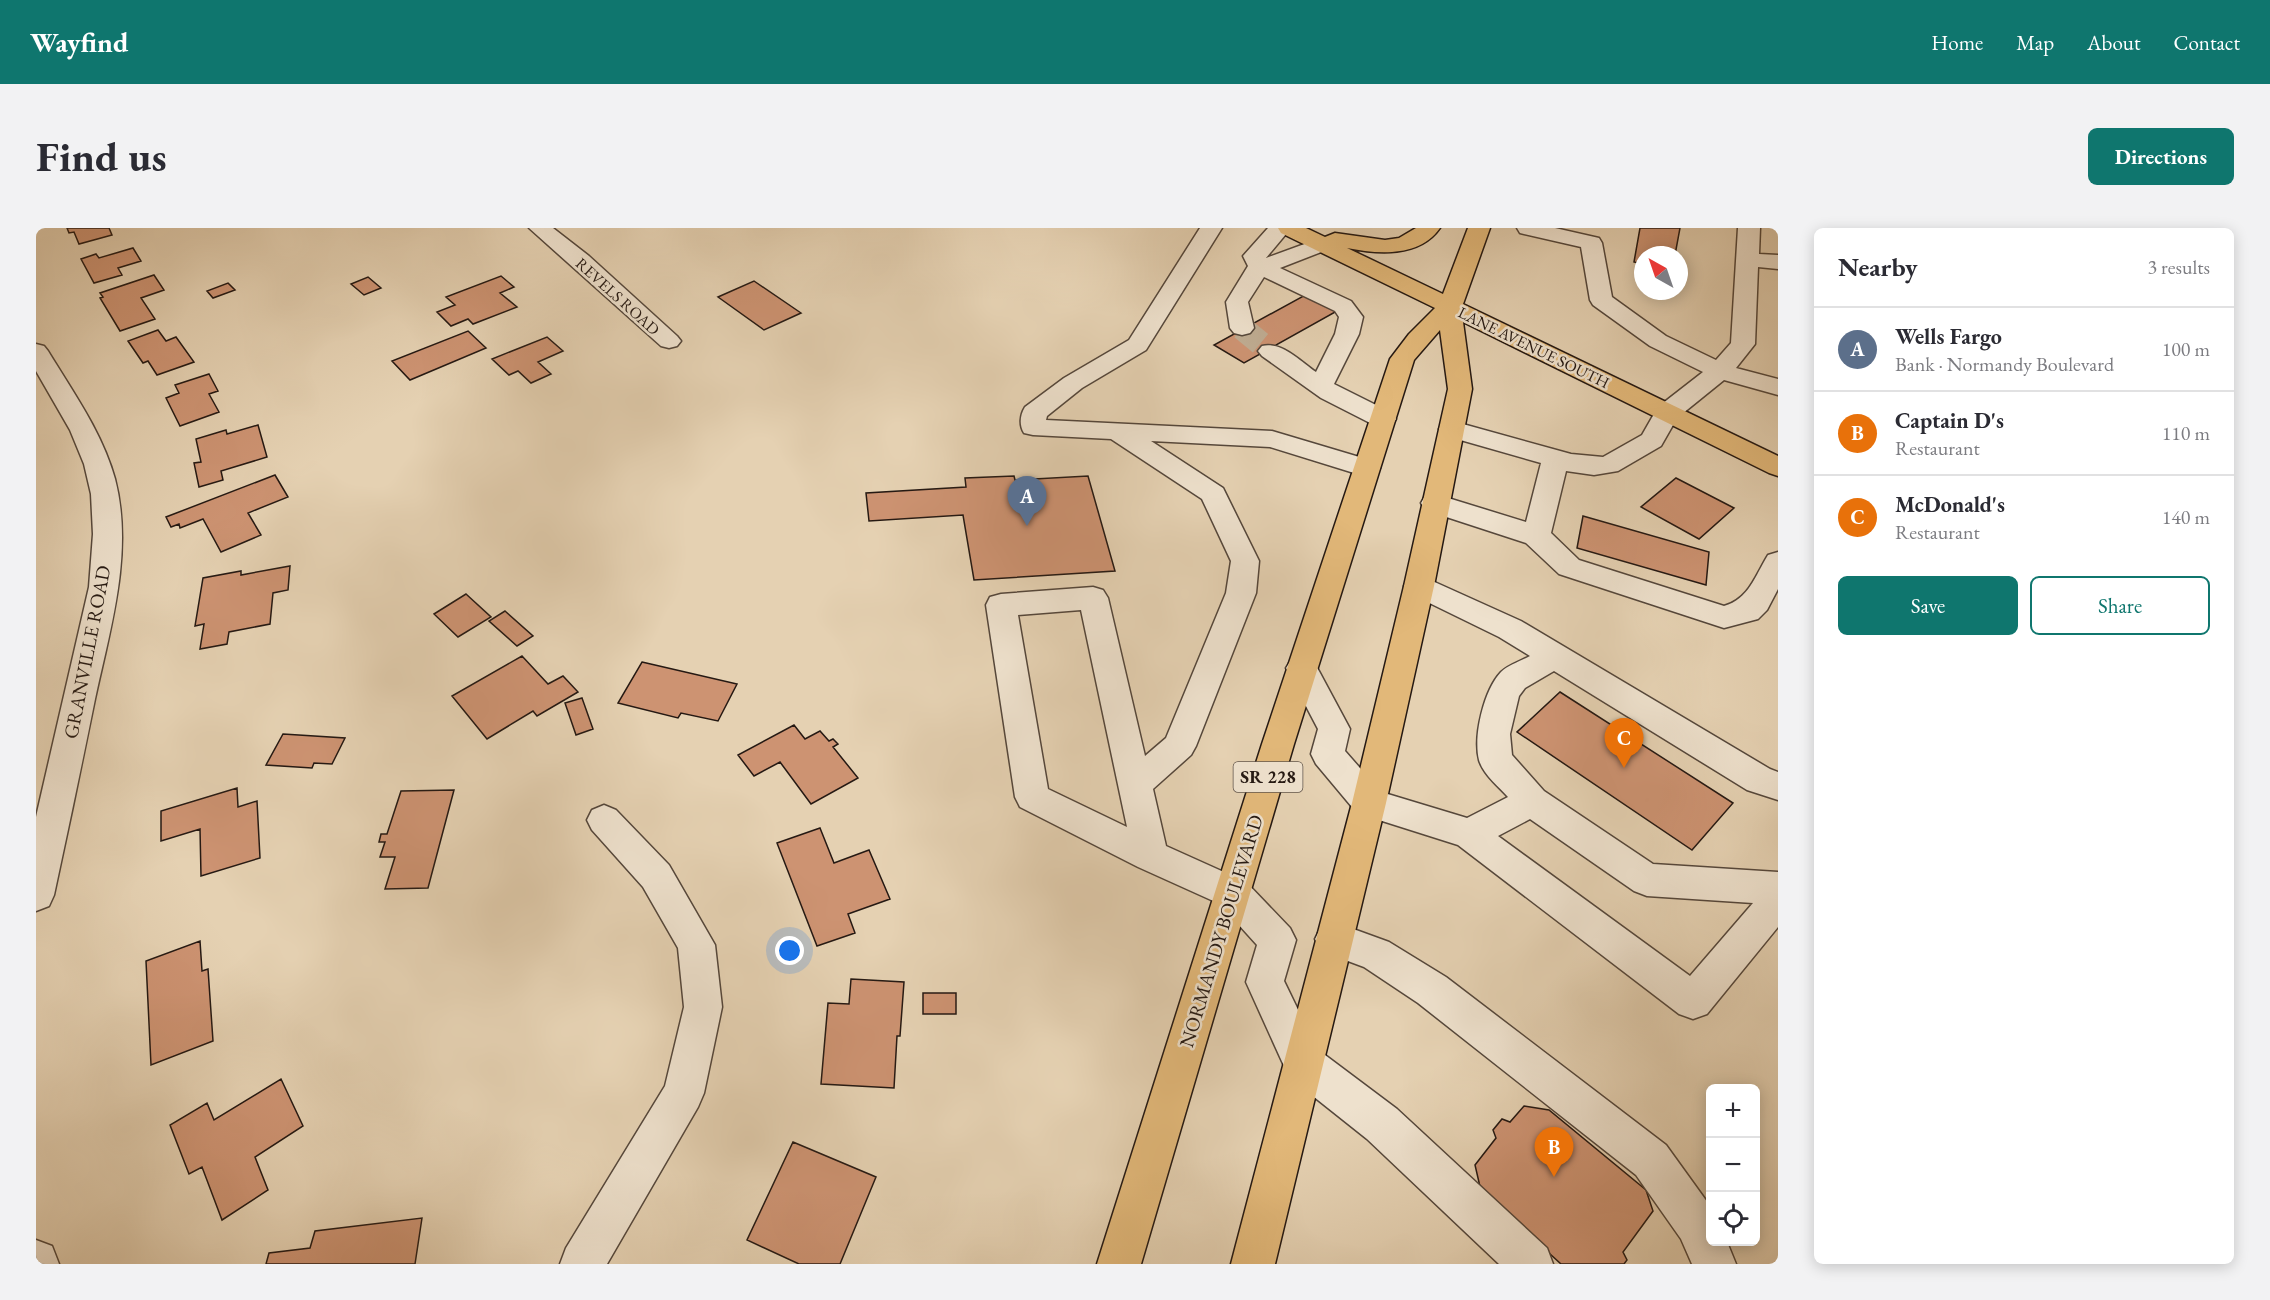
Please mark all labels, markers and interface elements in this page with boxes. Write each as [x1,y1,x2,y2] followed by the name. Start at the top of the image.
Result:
[30,24,128,60] text: Wayfind
[1931,29,1983,56] text: Home
[2016,29,2054,56] text: Map
[2087,29,2140,56] text: About
[2173,29,2240,56] text: Contact
[2088,128,2234,185] button: Directions
[36,129,167,184] text: Find us
[1634,246,1688,300] north arrow
[1838,250,1918,284] text: Nearby
[571,253,664,340] street label: REVELS ROAD
[2147,254,2210,280] text: 3 results
[1455,302,1613,393] street label: LANE AVENUE SOUTH
[1895,322,2002,351] text: Wells Fargo
[1850,336,1865,362] text: A
[2162,336,2210,362] text: 100 m
[1895,351,2114,377] text: Bank · Normandy Boulevard
[1895,406,2004,435] text: Captain D's
[1851,420,1864,446] text: B
[2162,420,2210,446] text: 110 m
[1895,435,1980,461] text: Restaurant
[1008,476,1046,526] pin: A
[1895,490,2005,519] text: McDonald's
[1850,504,1865,530] text: C
[2162,504,2210,530] text: 140 m
[1895,519,1980,545] text: Restaurant
[57,563,117,741] street label: GRANVILLE ROAD
[1838,576,2018,635] button: Save
[2030,576,2210,635] button: Share
[1604,718,1644,768] pin: C
[1234,762,1302,792] road number: SR 228
[1173,811,1269,1051] street label: NORMANDY BOULEVARD
[775,936,804,965] your location
[1706,1084,1760,1246] map controls
[1706,1084,1760,1138] button: +
[1534,1128,1574,1177] pin: B
[1706,1138,1760,1192] button: −
[1706,1192,1760,1246] button: locate

